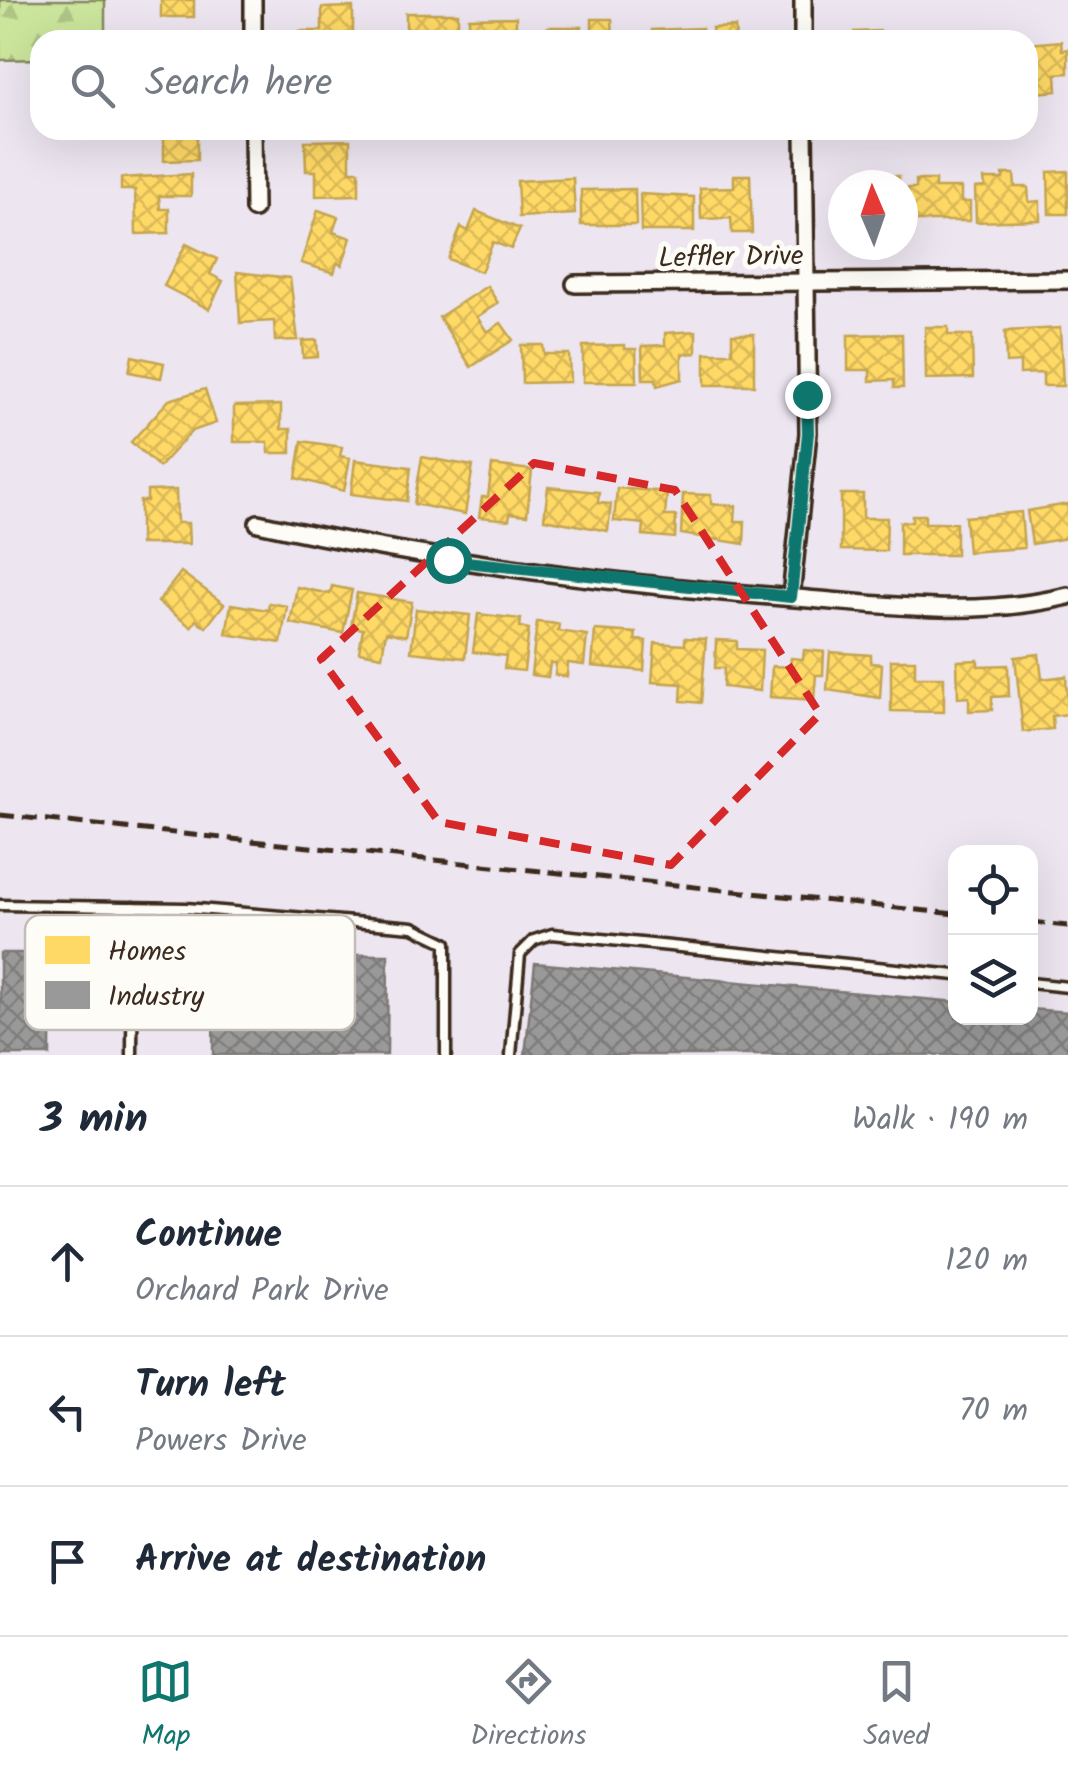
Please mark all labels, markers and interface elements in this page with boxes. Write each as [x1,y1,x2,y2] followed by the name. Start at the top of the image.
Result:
[30,30,1038,140] search box
[145,55,332,115] text: Search here
[65,58,120,113] icon: search
[828,170,918,260] north arrow
[658,234,804,282] street label: Leffler Drive
[785,373,831,419] route end
[426,538,472,584] route start
[948,845,1038,1025] map controls
[948,845,1038,935] button: locate
[25,915,355,1030] legend
[108,930,186,975] text: Homes
[948,935,1038,1025] button: layers
[108,975,205,1020] text: Industry
[40,1087,148,1154] text: 3 min
[852,1095,1028,1146] text: Walk · 190 m
[135,1206,282,1266] text: Continue
[40,1234,95,1289] icon: ahead
[945,1236,1028,1287] text: 120 m
[135,1266,389,1317] text: Orchard Park Drive
[135,1356,286,1416] text: Turn left
[40,1384,95,1439] icon: left
[959,1386,1028,1437] text: 70 m
[135,1416,307,1467] text: Powers Drive
[135,1531,486,1591] text: Arrive at destination
[40,1534,95,1589] icon: arrive
[138,1654,193,1759] tab: Map
[470,1654,586,1759] tab: Directions
[863,1654,930,1759] tab: Saved

